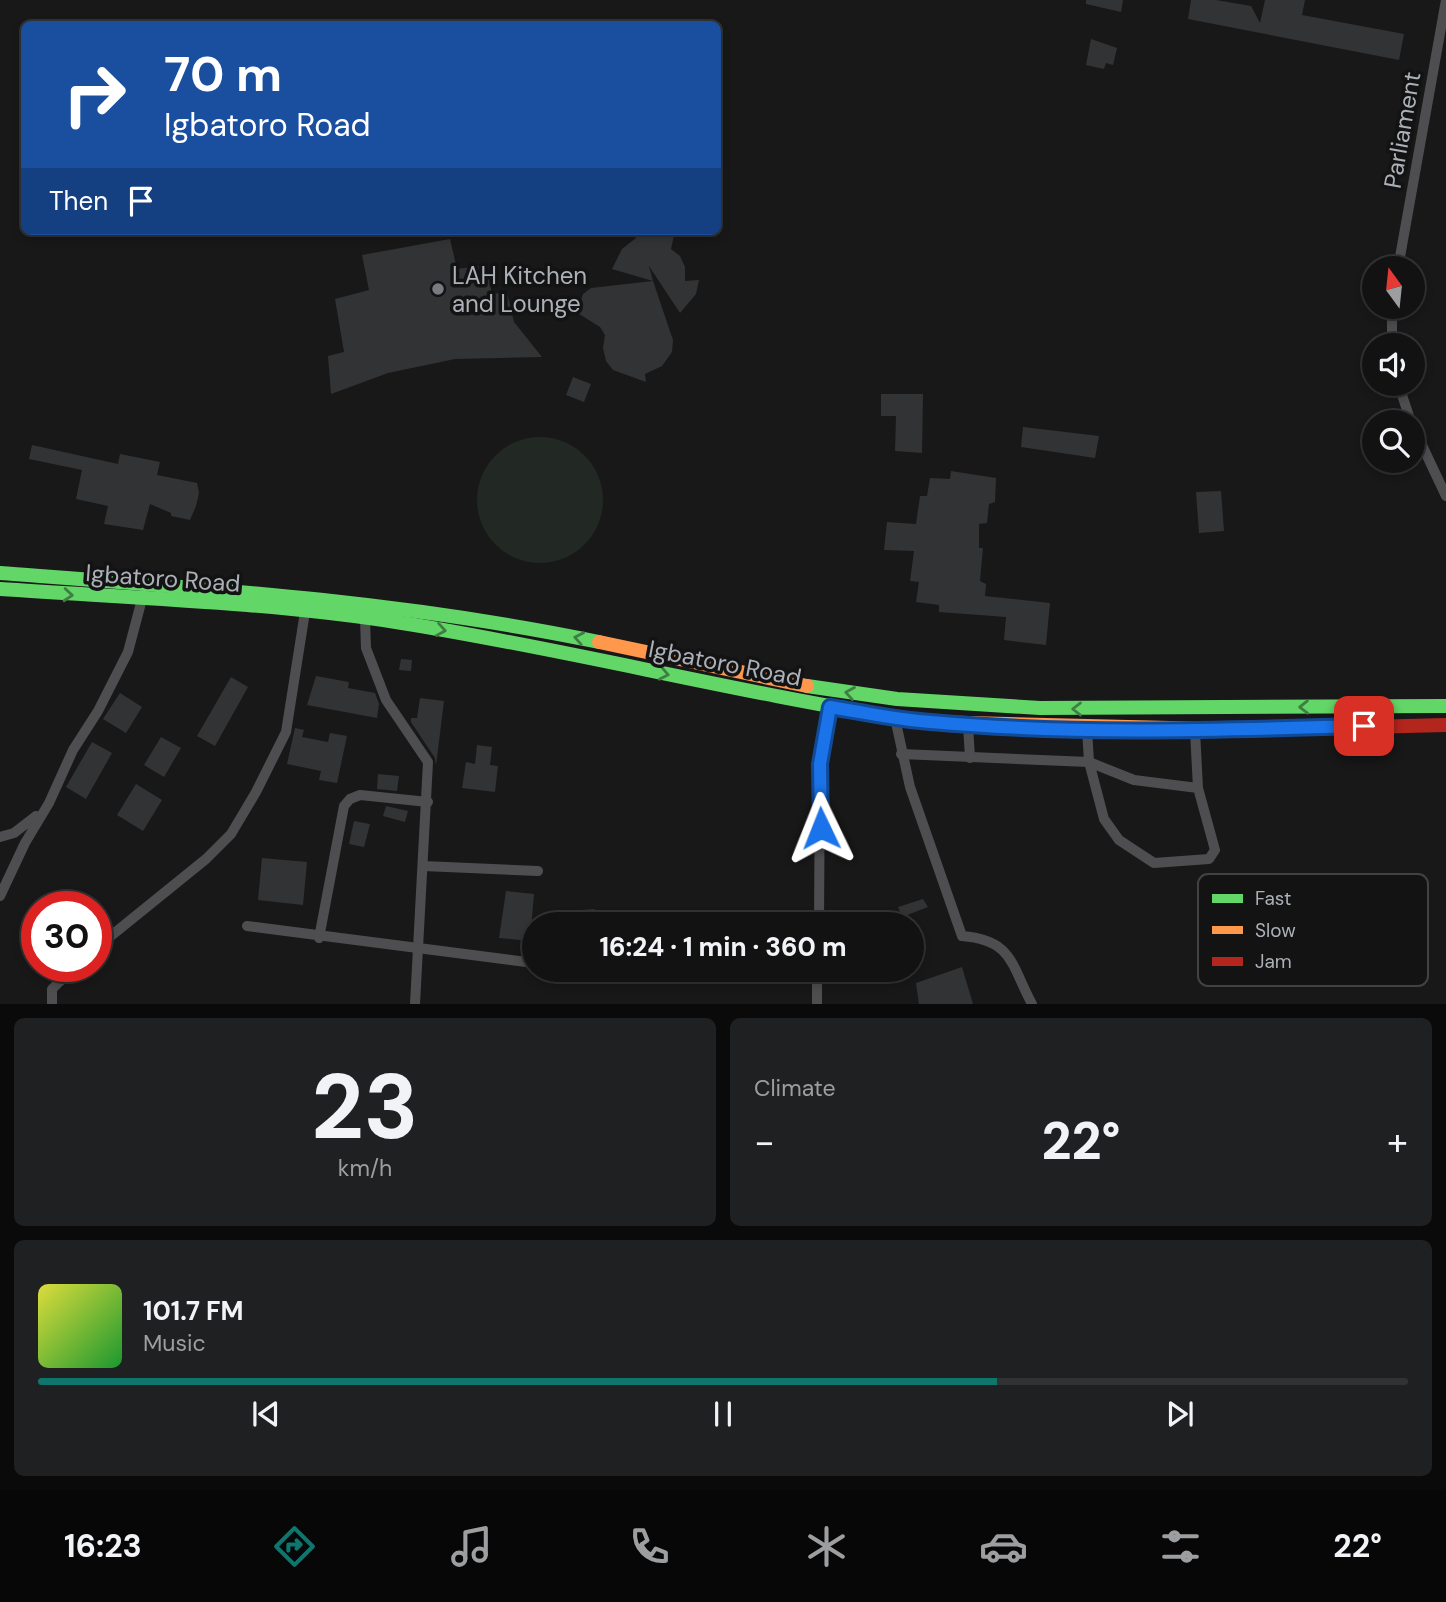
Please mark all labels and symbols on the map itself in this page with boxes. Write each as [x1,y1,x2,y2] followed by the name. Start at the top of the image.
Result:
[1377,69,1427,191] street label: Parliament
[1362,256,1424,318] north arrow
[452,260,587,319] place label: LAH Kitchen and Lounge
[430,281,446,297] marker: LAH Kitchen and Lounge
[85,557,241,599] street label: Igbatoro Road
[63,587,74,602] one-way arrow
[434,622,446,637] one-way arrow
[573,631,585,646] one-way arrow
[646,633,804,693] street label: Igbatoro Road
[658,666,670,681] one-way arrow
[844,686,856,701] one-way arrow
[1334,696,1394,756] pin
[1299,700,1310,715] one-way arrow
[1071,701,1082,717] one-way arrow
[784,791,858,865] position arrow
[1198,874,1428,986] legend
[1255,886,1291,911] text: Fast
[21,891,112,982] speed limit sign: 30
[1255,918,1296,943] text: Slow
[1255,949,1292,974] text: Jam

